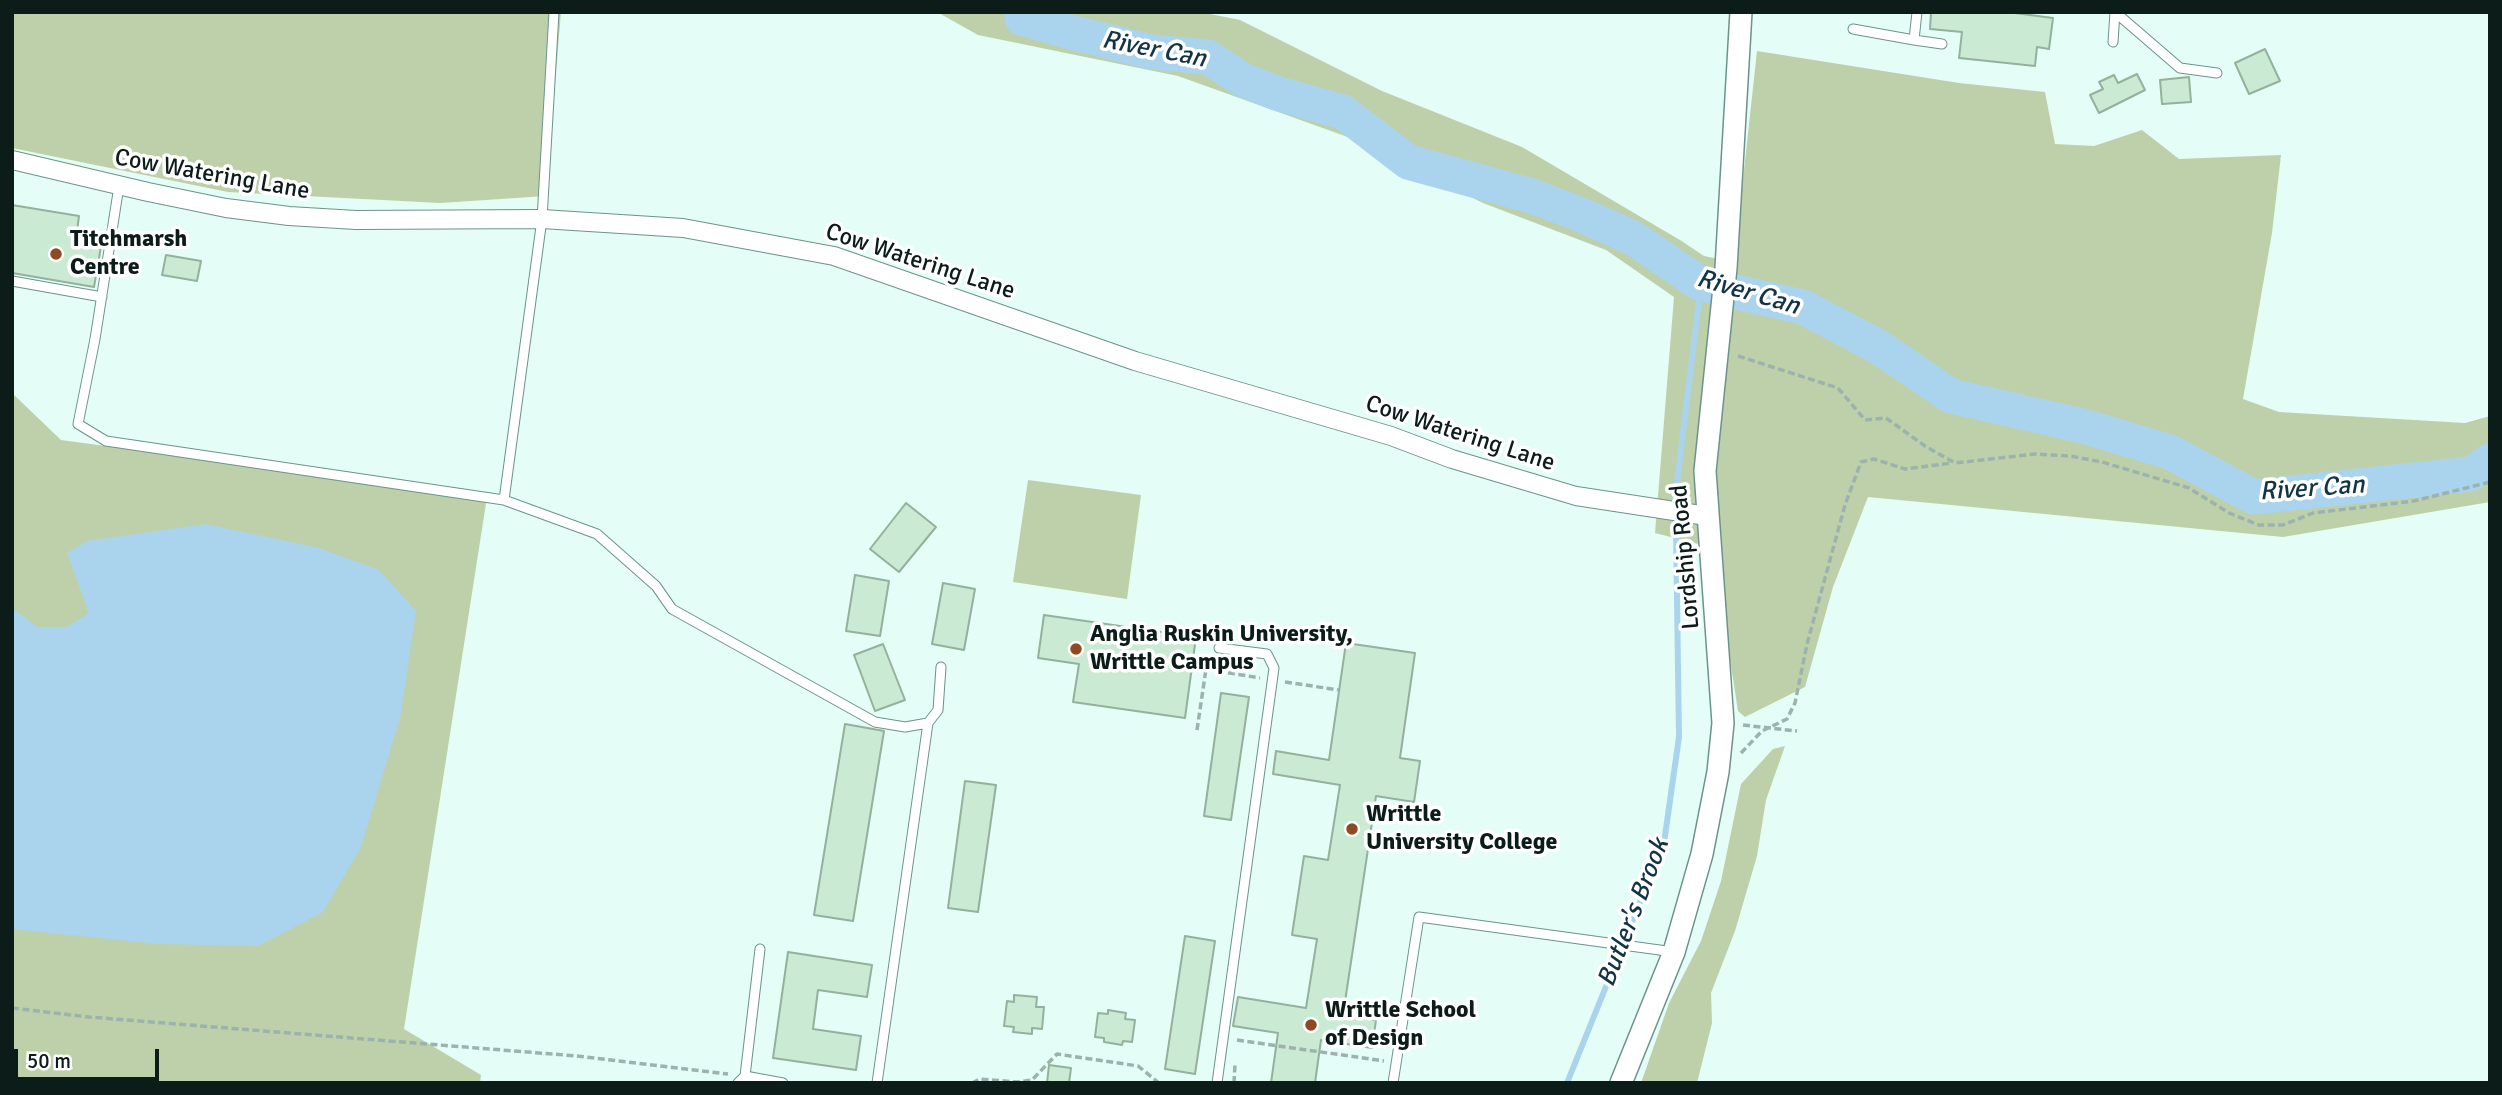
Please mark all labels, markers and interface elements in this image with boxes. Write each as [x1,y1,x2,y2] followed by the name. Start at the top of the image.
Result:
[1099,25,1209,75] water label: River Can
[112,144,312,206] street label: Cow Watering Lane
[822,218,1018,306] street label: Cow Watering Lane
[70,226,187,282] place label: Titchmarsh Centre
[48,246,64,262] marker: Titchmarsh Centre
[1693,264,1803,322] water label: River Can
[1362,390,1558,478] street label: Cow Watering Lane
[2259,470,2365,508] water label: River Can
[1665,483,1707,631] street label: Lordship Road
[1090,621,1353,677] place label: Anglia Ruskin University, Writtle Campus
[1068,641,1084,657] marker: Anglia Ruskin University, Writtle Campus
[1366,801,1557,857] place label: Writtle University College
[1344,821,1360,837] marker: Writtle University College
[1591,835,1677,991] water label: Butler's Brook
[1325,997,1476,1053] place label: Writtle School of Design
[1303,1017,1319,1033] marker: Writtle School of Design
[18,1036,163,1080] scale bar
[27,1048,71,1074] text: 50 m

